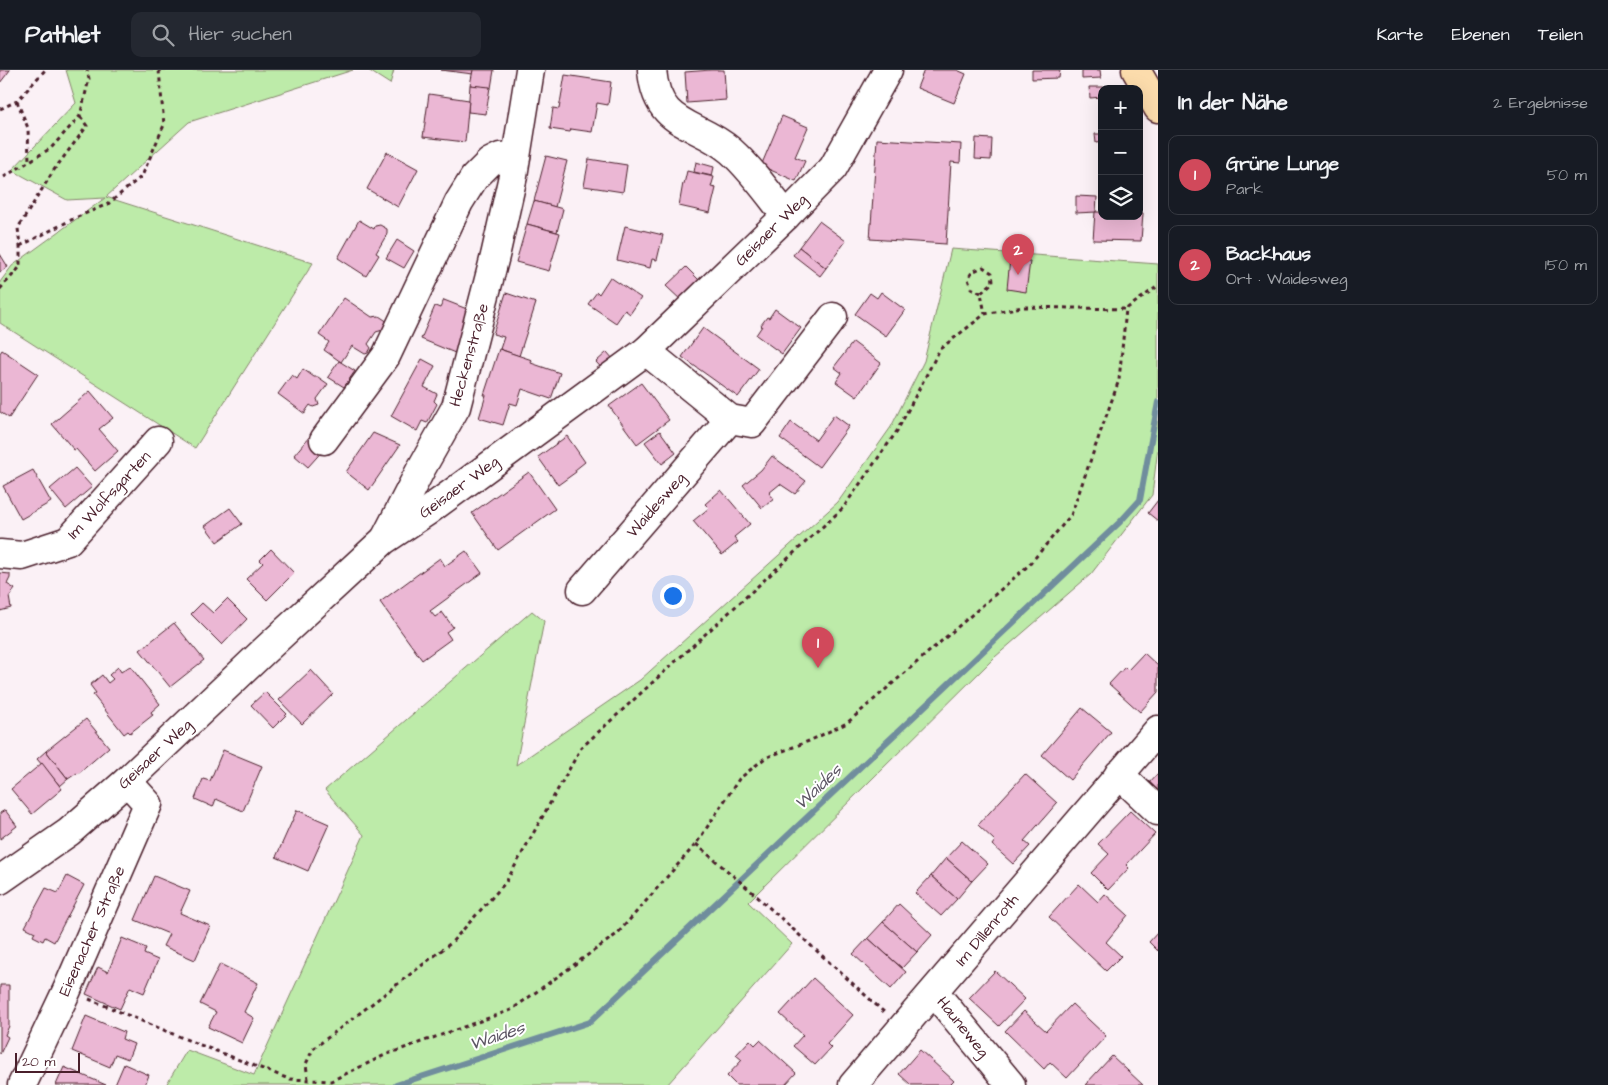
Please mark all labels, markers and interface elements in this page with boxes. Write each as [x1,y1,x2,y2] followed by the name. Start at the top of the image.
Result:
[131,12,481,57] search box
[25,18,101,52] text: Pathlet
[149,21,177,49] icon: search
[189,21,292,48] text: Hier suchen
[1376,22,1424,47] text: Karte
[1452,22,1510,47] text: Ebenen
[1538,22,1583,47] text: Teilen
[1098,85,1143,220] map controls
[1098,85,1143,130] button: +
[1178,88,1288,117] text: In der Nähe
[1493,92,1588,114] text: 2 Ergebnisse
[1098,130,1143,175] button: −
[1226,151,1339,178] text: Grüne Lunge
[1194,164,1196,186] text: 1
[1547,164,1587,186] text: 50 m
[1098,175,1143,220] button: layers
[1226,178,1263,200] text: Park
[730,189,813,272] street label: Geisaer Weg
[1002,234,1034,275] pin: 2
[1226,241,1311,268] text: Backhaus
[1190,254,1200,276] text: 2
[1545,254,1587,276] text: 150 m
[1226,268,1347,290] text: Ort · Waidesweg
[444,300,494,409] street label: Heckenstraße
[62,446,157,545] street label: Im Wolfsgarten
[414,450,504,524] street label: Geisaer Weg
[621,467,691,543] street label: Waidesweg
[660,583,686,609] your location
[802,627,834,668] pin: 1
[113,714,198,795] street label: Geisaer Weg
[789,758,848,816] water label: Waides
[53,862,131,1000] street label: Eisenacher Straße
[950,889,1024,971] street label: Im Dillenroth
[931,992,994,1063] street label: Hauneweg
[466,1015,529,1057] water label: Waides
[15,1050,80,1073] scale bar
[22,1052,55,1072] text: 20 m

